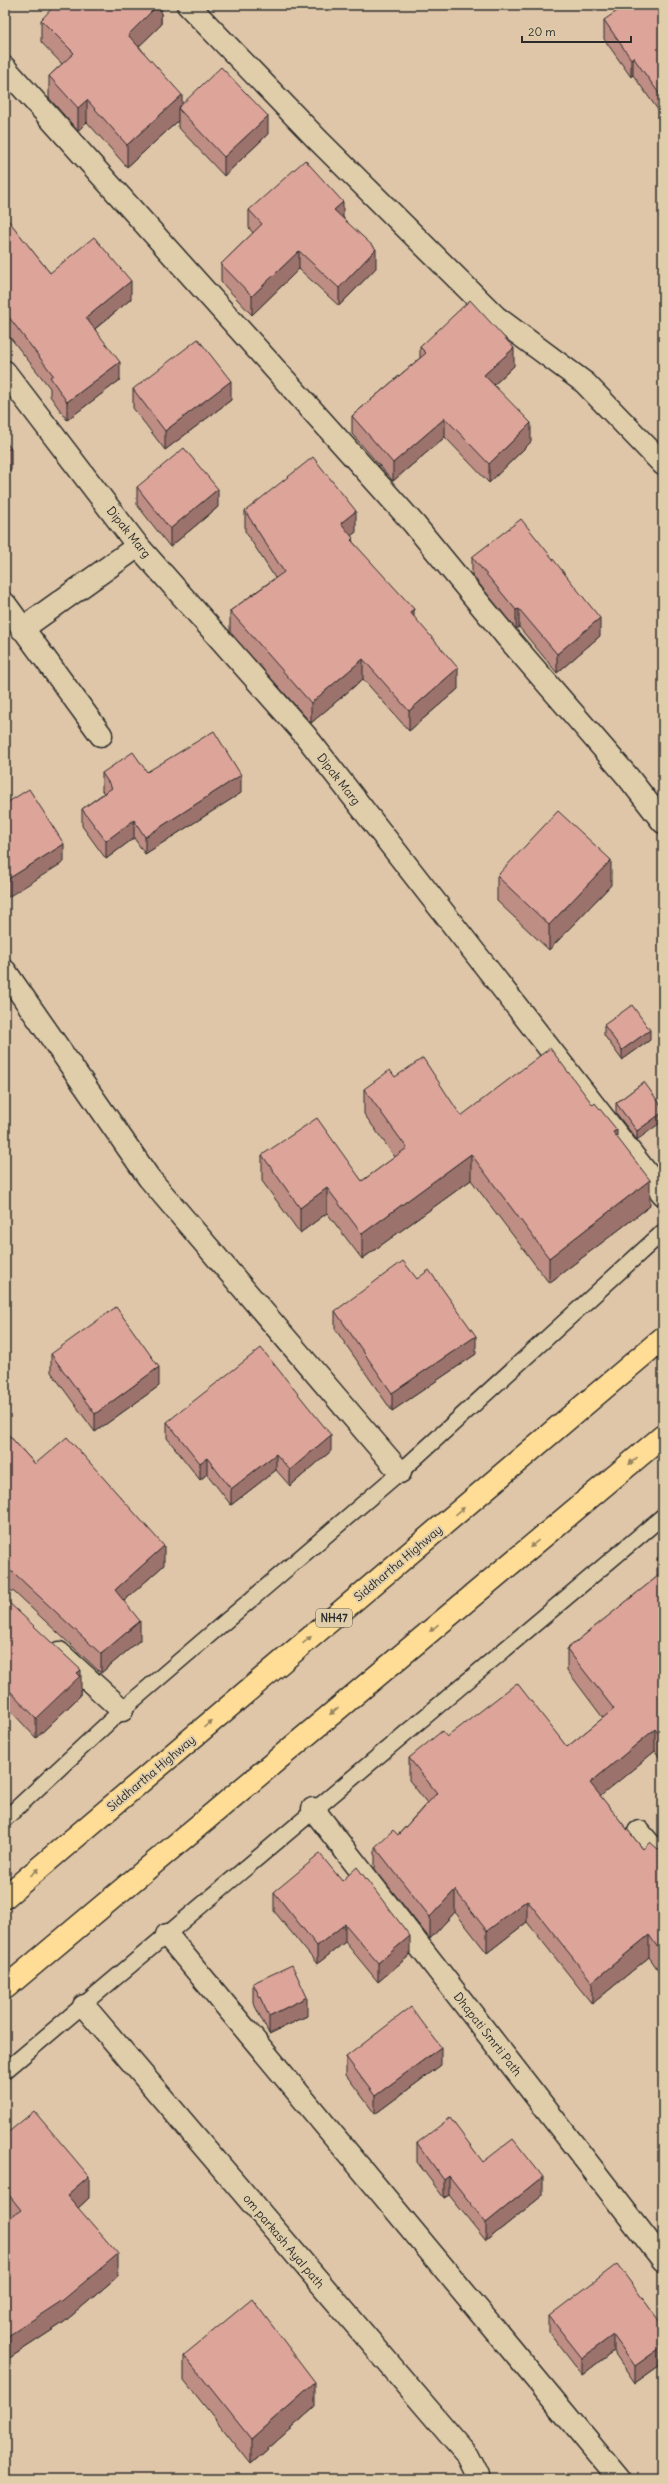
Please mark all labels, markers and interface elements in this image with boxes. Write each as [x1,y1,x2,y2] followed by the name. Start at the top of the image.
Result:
[522,18,631,44] scale bar
[528,24,556,39] text: 20 m
[104,503,154,561] street label: Dipak Marg
[314,750,364,808] street label: Dipak Marg
[628,1456,638,1465] one-way arrow
[454,1506,465,1515] one-way arrow
[351,1522,445,1604] street label: Siddhartha Highway
[528,1540,539,1549] one-way arrow
[316,1609,352,1627] road number: NH47
[429,1623,439,1632] one-way arrow
[302,1636,313,1645] one-way arrow
[329,1707,340,1716] one-way arrow
[203,1720,214,1729] one-way arrow
[104,1732,198,1814] street label: Siddhartha Highway
[29,1868,40,1877] one-way arrow
[451,1989,525,2079] street label: Dhapati Smrti Path
[240,2191,328,2291] street label: om parkash Ayal path

